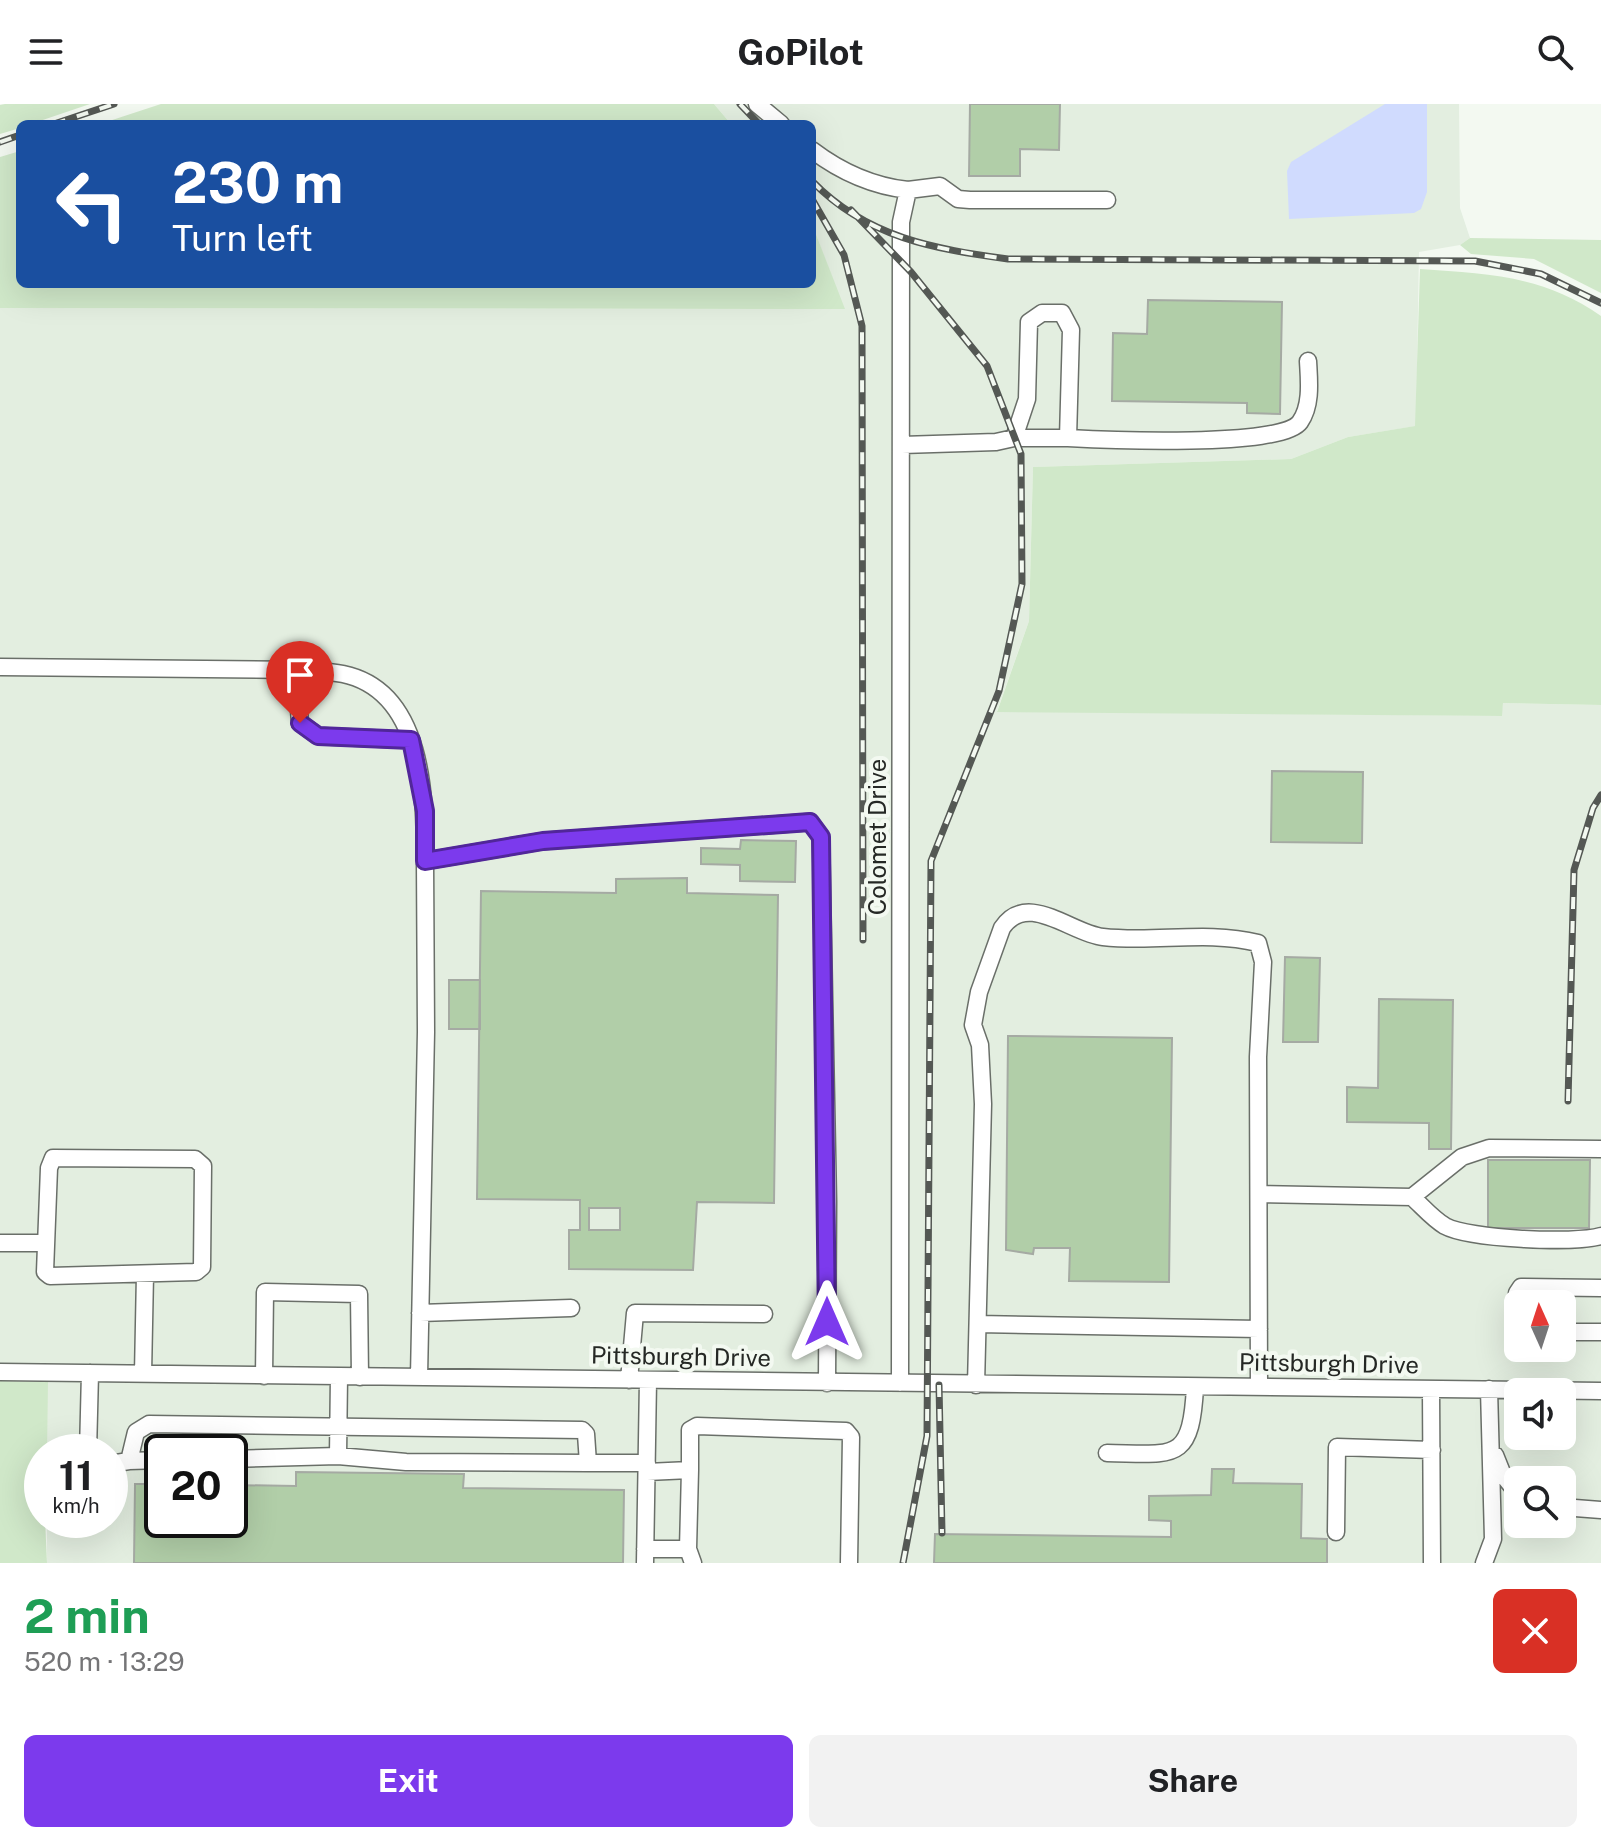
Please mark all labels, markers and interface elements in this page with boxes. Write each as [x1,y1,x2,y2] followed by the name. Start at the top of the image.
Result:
[24,30,68,74] icon: menu
[1533,30,1577,74] icon: search
[737,31,864,73] text: GoPilot
[172,150,344,216] text: 230 m
[40,152,144,256] icon: left
[172,217,313,259] text: Turn left
[266,641,334,723] pin
[278,653,322,697] icon: arrive
[863,759,891,915] street label: Colomet Drive
[785,1280,869,1364] position arrow
[1504,1290,1576,1362] north arrow
[1504,1290,1576,1538] map controls
[591,1340,771,1372] street label: Pittsburgh Drive
[1239,1347,1419,1379] street label: Pittsburgh Drive
[1504,1378,1576,1450] button: sound
[144,1434,248,1538] speed limit sign: 20
[59,1452,93,1499] text: 11
[1504,1466,1576,1538] button: search
[52,1494,100,1518] text: km/h
[24,1587,150,1644] text: 2 min
[1493,1589,1577,1673] button: close
[24,1646,184,1677] text: 520 m · 13:29
[24,1735,793,1827] button: Exit
[809,1735,1577,1827] button: Share

